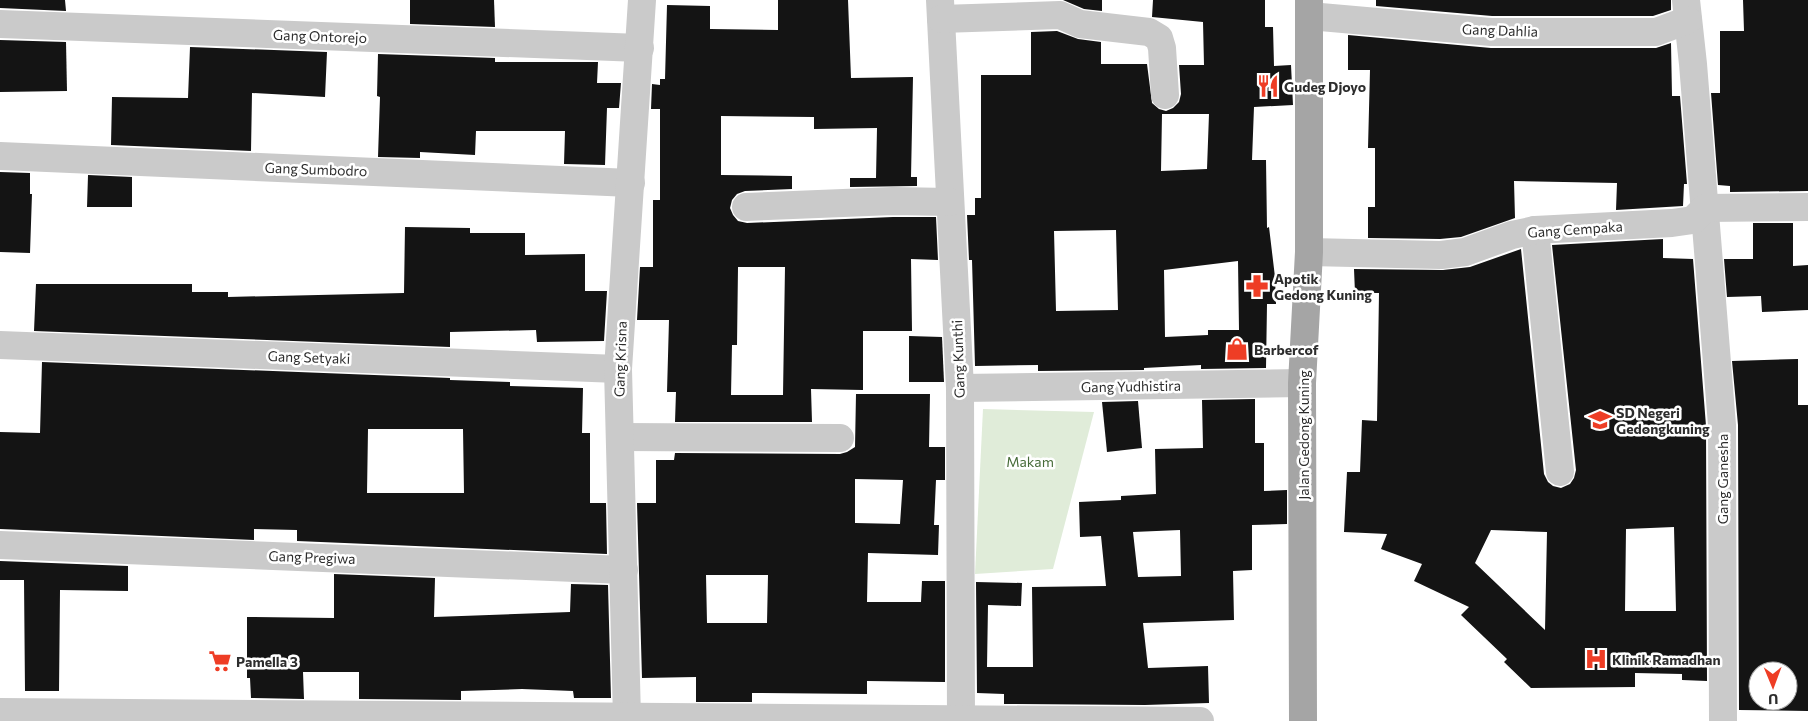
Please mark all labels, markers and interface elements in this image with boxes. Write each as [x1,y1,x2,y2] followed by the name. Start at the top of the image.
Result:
[1462,20,1538,40] street label: Gang Dahlia
[273,26,367,46] street label: Gang Ontorejo
[1255,73,1281,99] restaurant icon: Gudeg Djoyo
[1284,78,1366,95] place label: Gudeg Djoyo
[264,159,368,179] street label: Gang Sumbodro
[1527,217,1623,241] street label: Gang Cempaka
[1274,270,1372,303] place label: Apotik Gedong Kuning
[1244,273,1270,299] pharmacy icon: Apotik Gedong Kuning
[948,320,968,398] street label: Gang Kunthi
[610,321,630,397] street label: Gang Krisna
[1224,336,1250,362] shop icon: Barbercof
[1254,341,1319,358] place label: Barbercof
[267,347,351,367] street label: Gang Setyaki
[1295,370,1312,500] street label: Jalan Gedong Kuning
[1081,377,1181,395] street label: Gang Yudhistira
[1616,404,1710,437] place label: SD Negeri Gedongkuning
[1587,407,1613,433] school or university icon: SD Negeri Gedongkuning
[1714,434,1731,524] street label: Gang Ganesha
[1006,453,1054,470] park label: Makam
[268,547,356,567] street label: Gang Pregiwa
[1583,646,1609,672] hospital icon: Klinik Ramadhan
[207,648,233,674] supermarket icon: Pamella 3
[1612,651,1721,668] place label: Klinik Ramadhan
[236,653,298,670] place label: Pamella 3
[1748,661,1798,711] north arrow
[1768,691,1778,708] text: U

